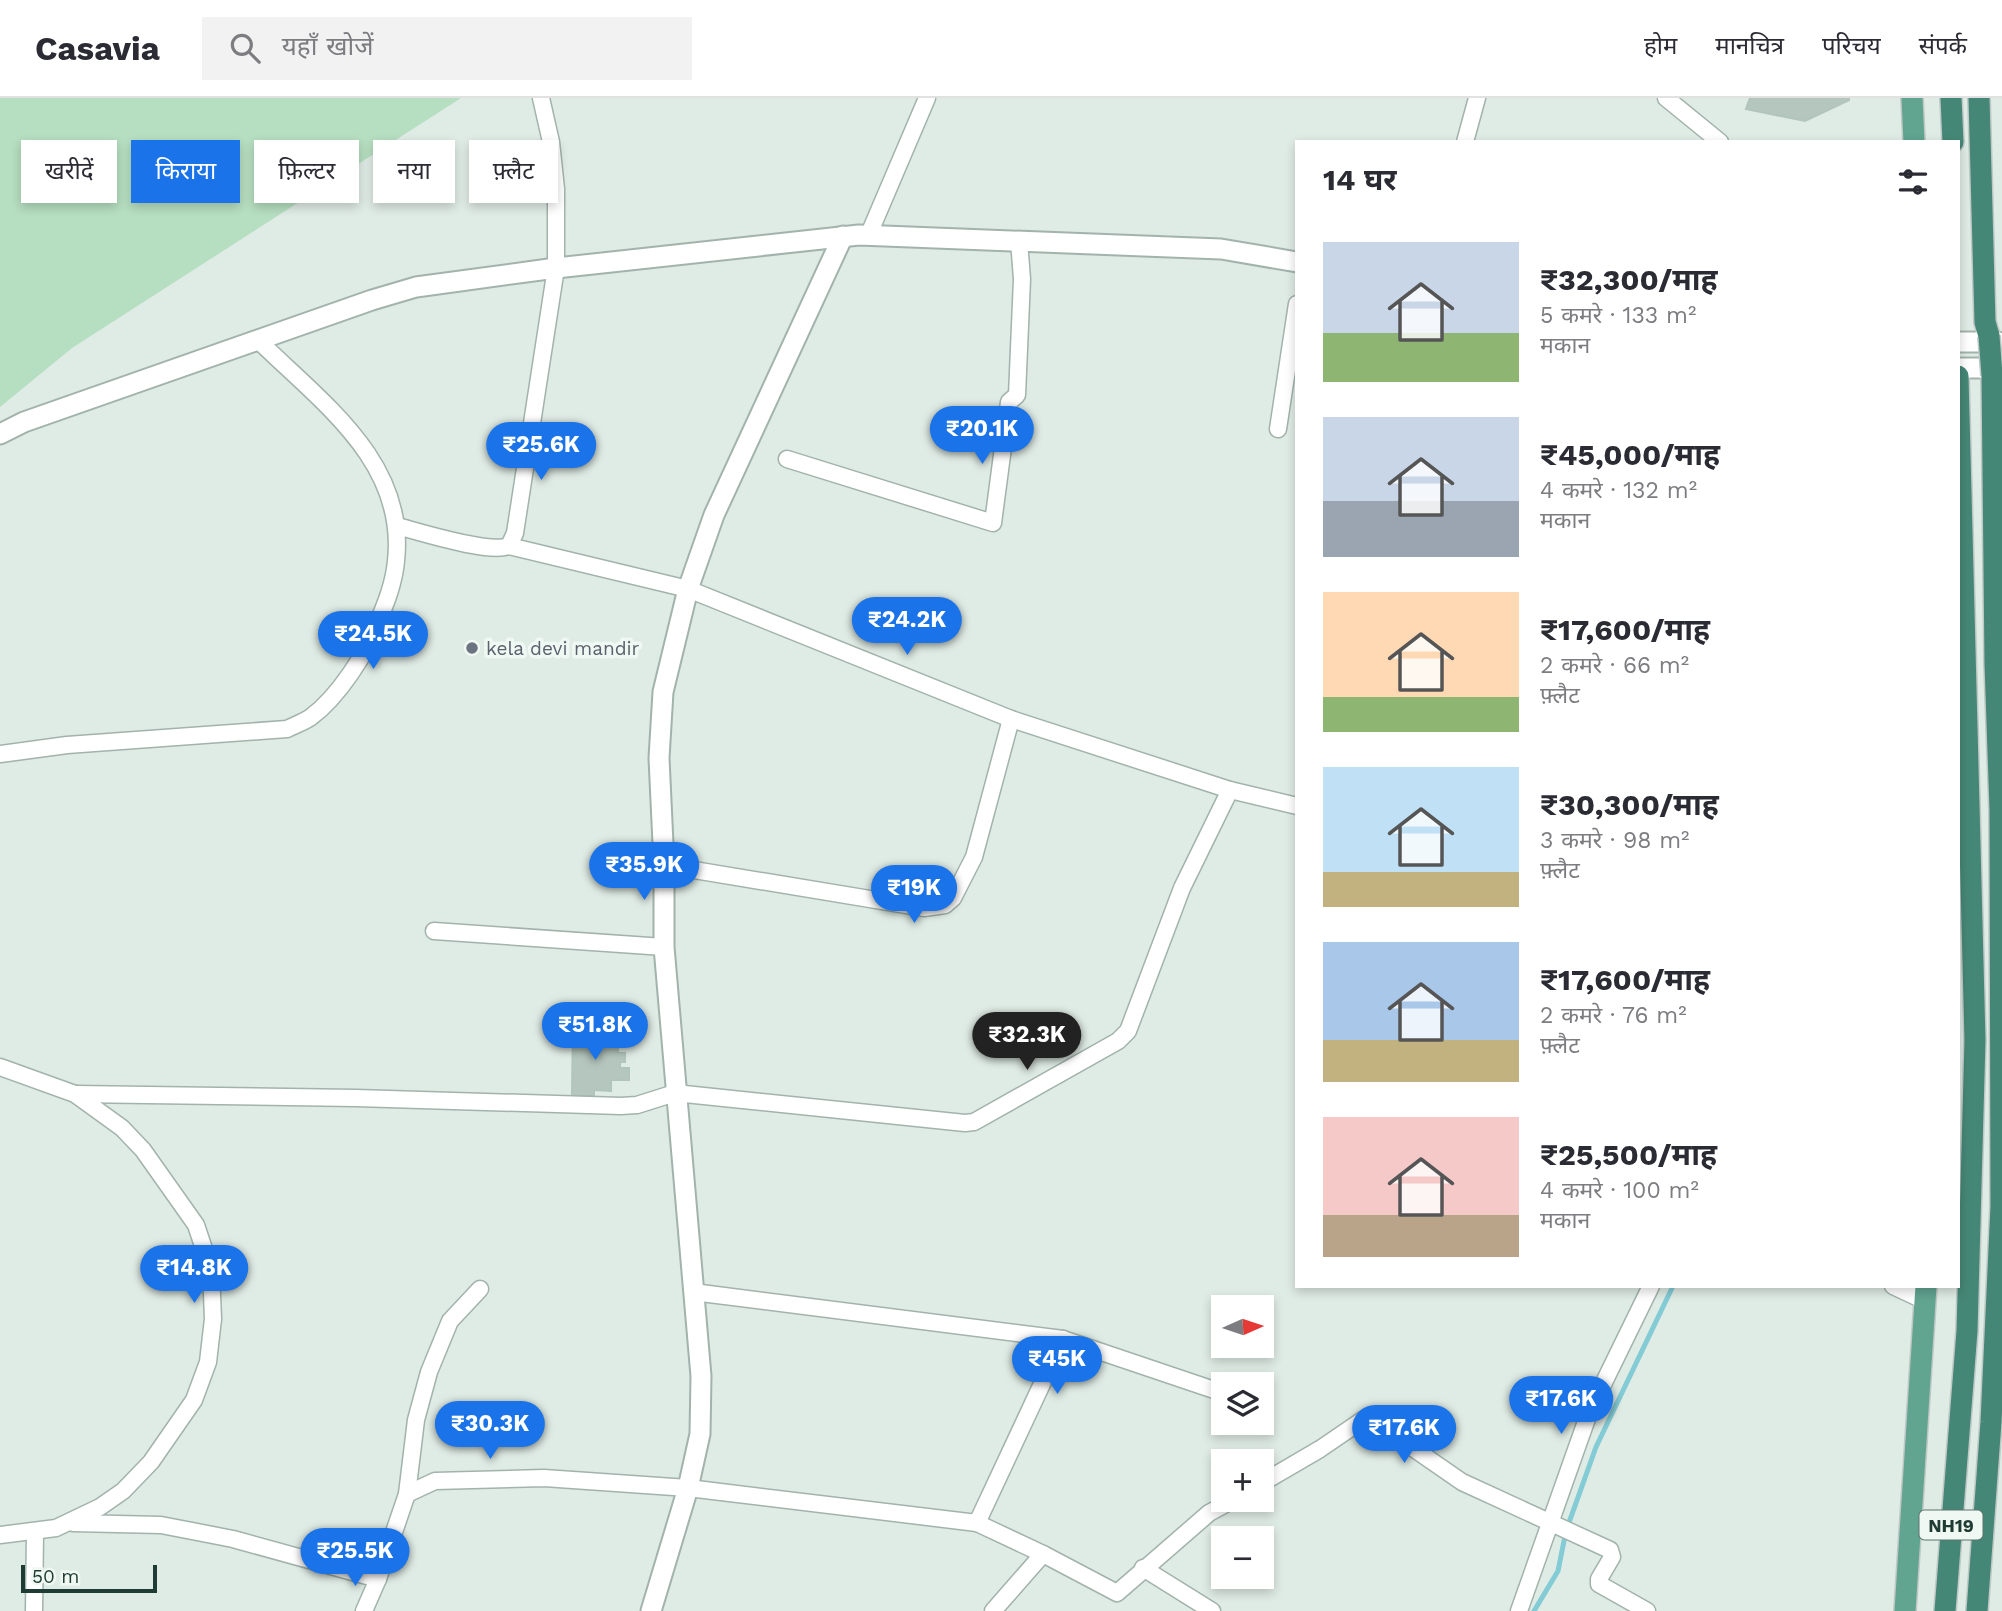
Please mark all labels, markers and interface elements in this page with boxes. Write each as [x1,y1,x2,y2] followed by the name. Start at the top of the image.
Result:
[202,17,692,80] search box
[35,29,160,68] text: Casavia
[226,29,264,67] icon: search
[282,31,374,61] text: यहाँ खोजें
[1644,32,1677,60] text: होम
[1715,32,1784,60] text: मानचित्र
[1822,32,1881,60] text: परिचय
[1919,32,1967,60] text: संपर्क
[21,140,117,203] chip: खरीदें
[131,140,240,203] chip: किराया
[254,140,359,203] chip: फ़िल्टर
[373,140,455,203] chip: नया
[469,140,558,203] chip: फ़्लैट
[1323,162,1397,197] text: 14 घर
[1894,163,1932,201] icon: filters
[1540,262,1718,297] text: ₹32,300/माह
[1379,270,1463,354] icon: home
[1540,302,1696,329] text: 5 कमरे · 133 m²
[1540,332,1590,359] text: मकान
[925,406,1039,466] pin: ₹20.1K
[946,415,1018,442] text: ₹20.1K
[484,422,598,482] pin: ₹25.6K
[502,431,580,458] text: ₹25.6K
[1540,437,1720,472] text: ₹45,000/माह
[1379,445,1463,529] icon: home
[1540,477,1697,504] text: 4 कमरे · 132 m²
[1540,507,1590,534] text: मकान
[850,598,964,657] pin: ₹24.2K
[868,606,946,633] text: ₹24.2K
[316,612,430,671] pin: ₹24.5K
[1540,612,1710,647] text: ₹17,600/माह
[334,620,412,647] text: ₹24.5K
[1379,620,1463,704] icon: home
[486,637,640,660] place label: kela devi mandir
[464,640,480,656] marker: kela devi mandir
[1540,652,1689,679] text: 2 कमरे · 66 m²
[1540,682,1580,709] text: फ़्लैट
[1540,787,1719,822] text: ₹30,300/माह
[1379,795,1463,879] icon: home
[1540,827,1689,854] text: 3 कमरे · 98 m²
[587,842,701,902] pin: ₹35.9K
[605,851,683,878] text: ₹35.9K
[1540,857,1580,884] text: फ़्लैट
[873,866,955,925] pin: ₹19K
[887,874,941,901] text: ₹19K
[1540,962,1710,997] text: ₹17,600/माह
[1379,970,1463,1054] icon: home
[538,1002,652,1062] pin: ₹51.8K
[1540,1002,1687,1029] text: 2 कमरे · 76 m²
[558,1011,632,1038] text: ₹51.8K
[970,1012,1084,1072] pin: ₹32.3K
[988,1021,1066,1048] text: ₹32.3K
[1540,1032,1580,1059] text: फ़्लैट
[1540,1137,1717,1172] text: ₹25,500/माह
[1379,1145,1463,1229] icon: home
[1540,1177,1699,1204] text: 4 कमरे · 100 m²
[1540,1207,1590,1234] text: मकान
[137,1246,251,1305] pin: ₹14.8K
[156,1254,232,1281] text: ₹14.8K
[1211,1295,1274,1358] north arrow
[1211,1295,1274,1589] map controls
[1016,1336,1098,1396] pin: ₹45K
[1028,1345,1086,1372] text: ₹45K
[1211,1372,1274,1435] button: layers
[1504,1376,1618,1436] pin: ₹17.6K
[1525,1385,1597,1412] text: ₹17.6K
[433,1402,547,1461] pin: ₹30.3K
[1347,1406,1461,1465] pin: ₹17.6K
[451,1410,529,1437] text: ₹30.3K
[1368,1414,1440,1441] text: ₹17.6K
[1211,1449,1274,1512] button: +
[1920,1510,1982,1540] road number: NH19
[1211,1526,1274,1589] button: −
[298,1528,412,1588] pin: ₹25.5K
[317,1537,393,1564] text: ₹25.5K
[21,1562,158,1594] scale bar
[32,1565,79,1588] text: 50 m

